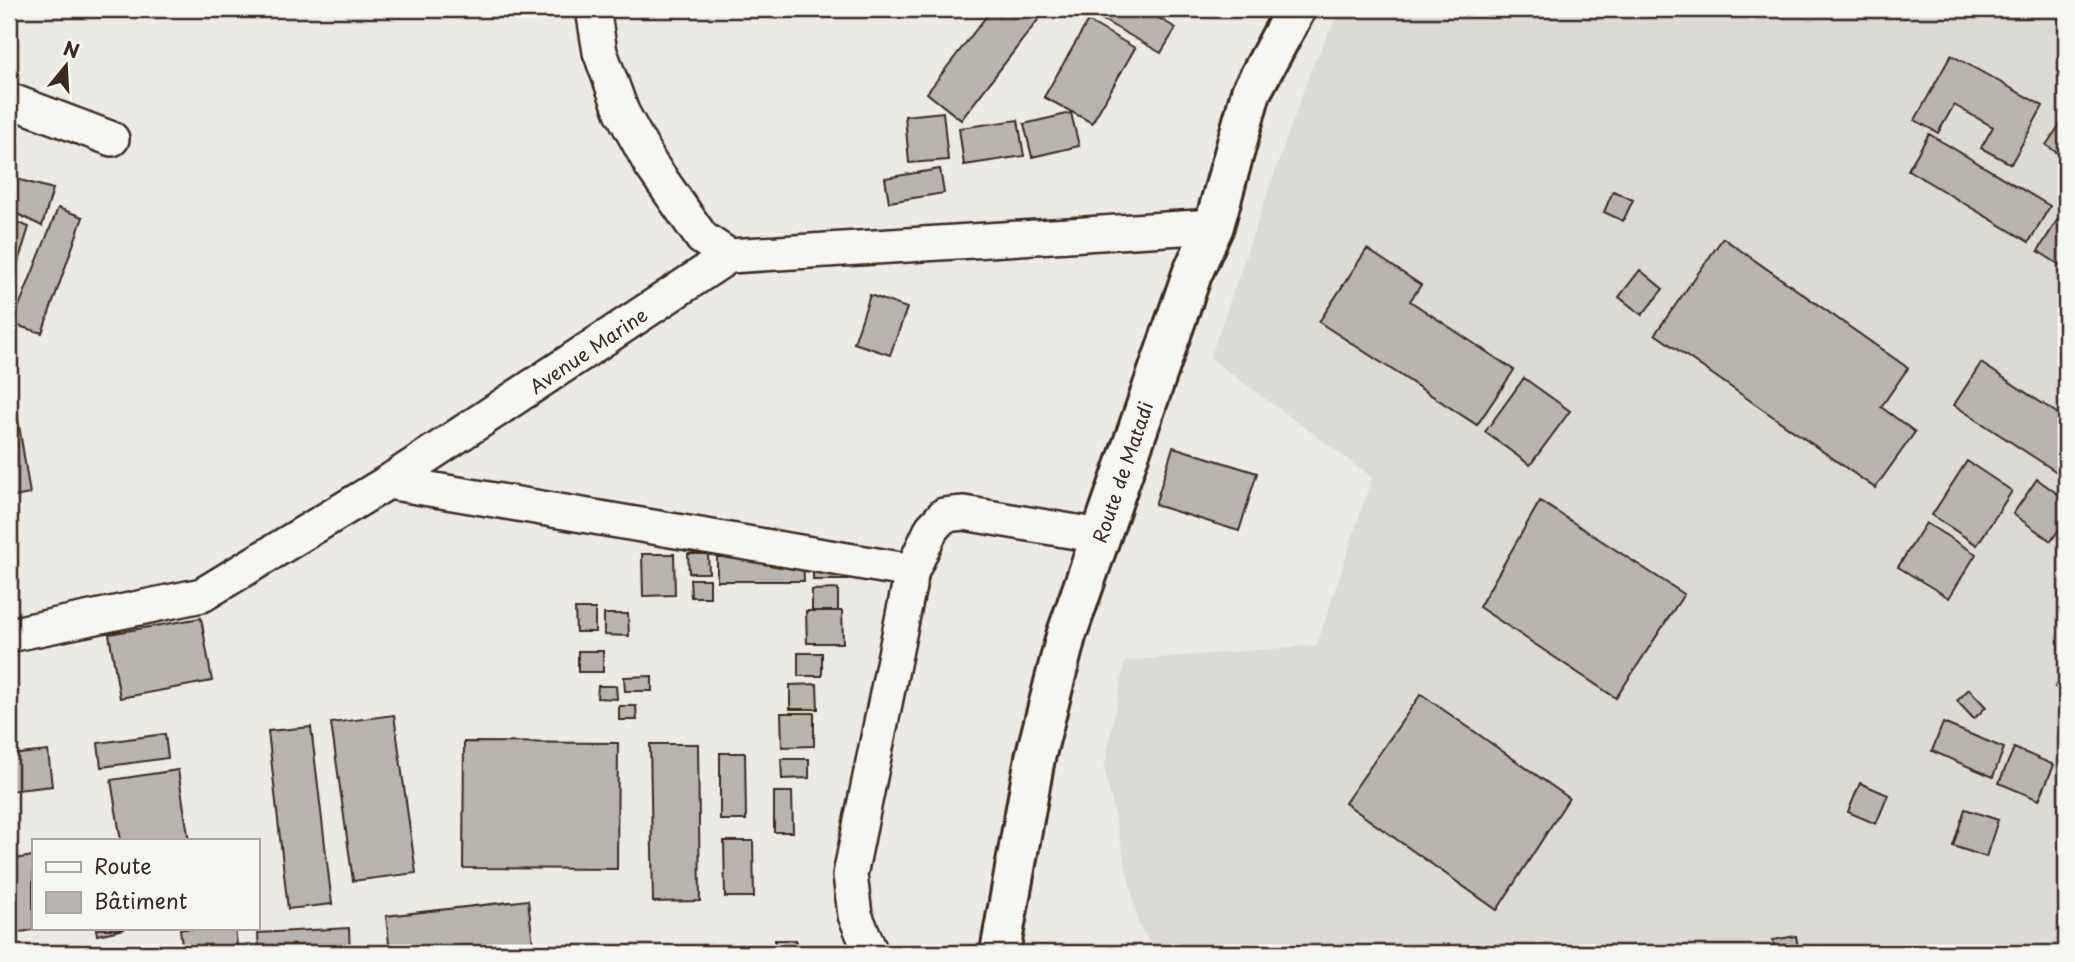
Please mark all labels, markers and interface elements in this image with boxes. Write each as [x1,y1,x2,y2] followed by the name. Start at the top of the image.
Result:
[32,32,102,102] north arrow
[60,33,83,65] text: N
[523,300,653,400] street label: Avenue Marine
[1085,397,1159,547] street label: Route de Matadi
[32,839,259,930] legend
[94,849,152,881] text: Route
[94,884,187,916] text: Bâtiment

